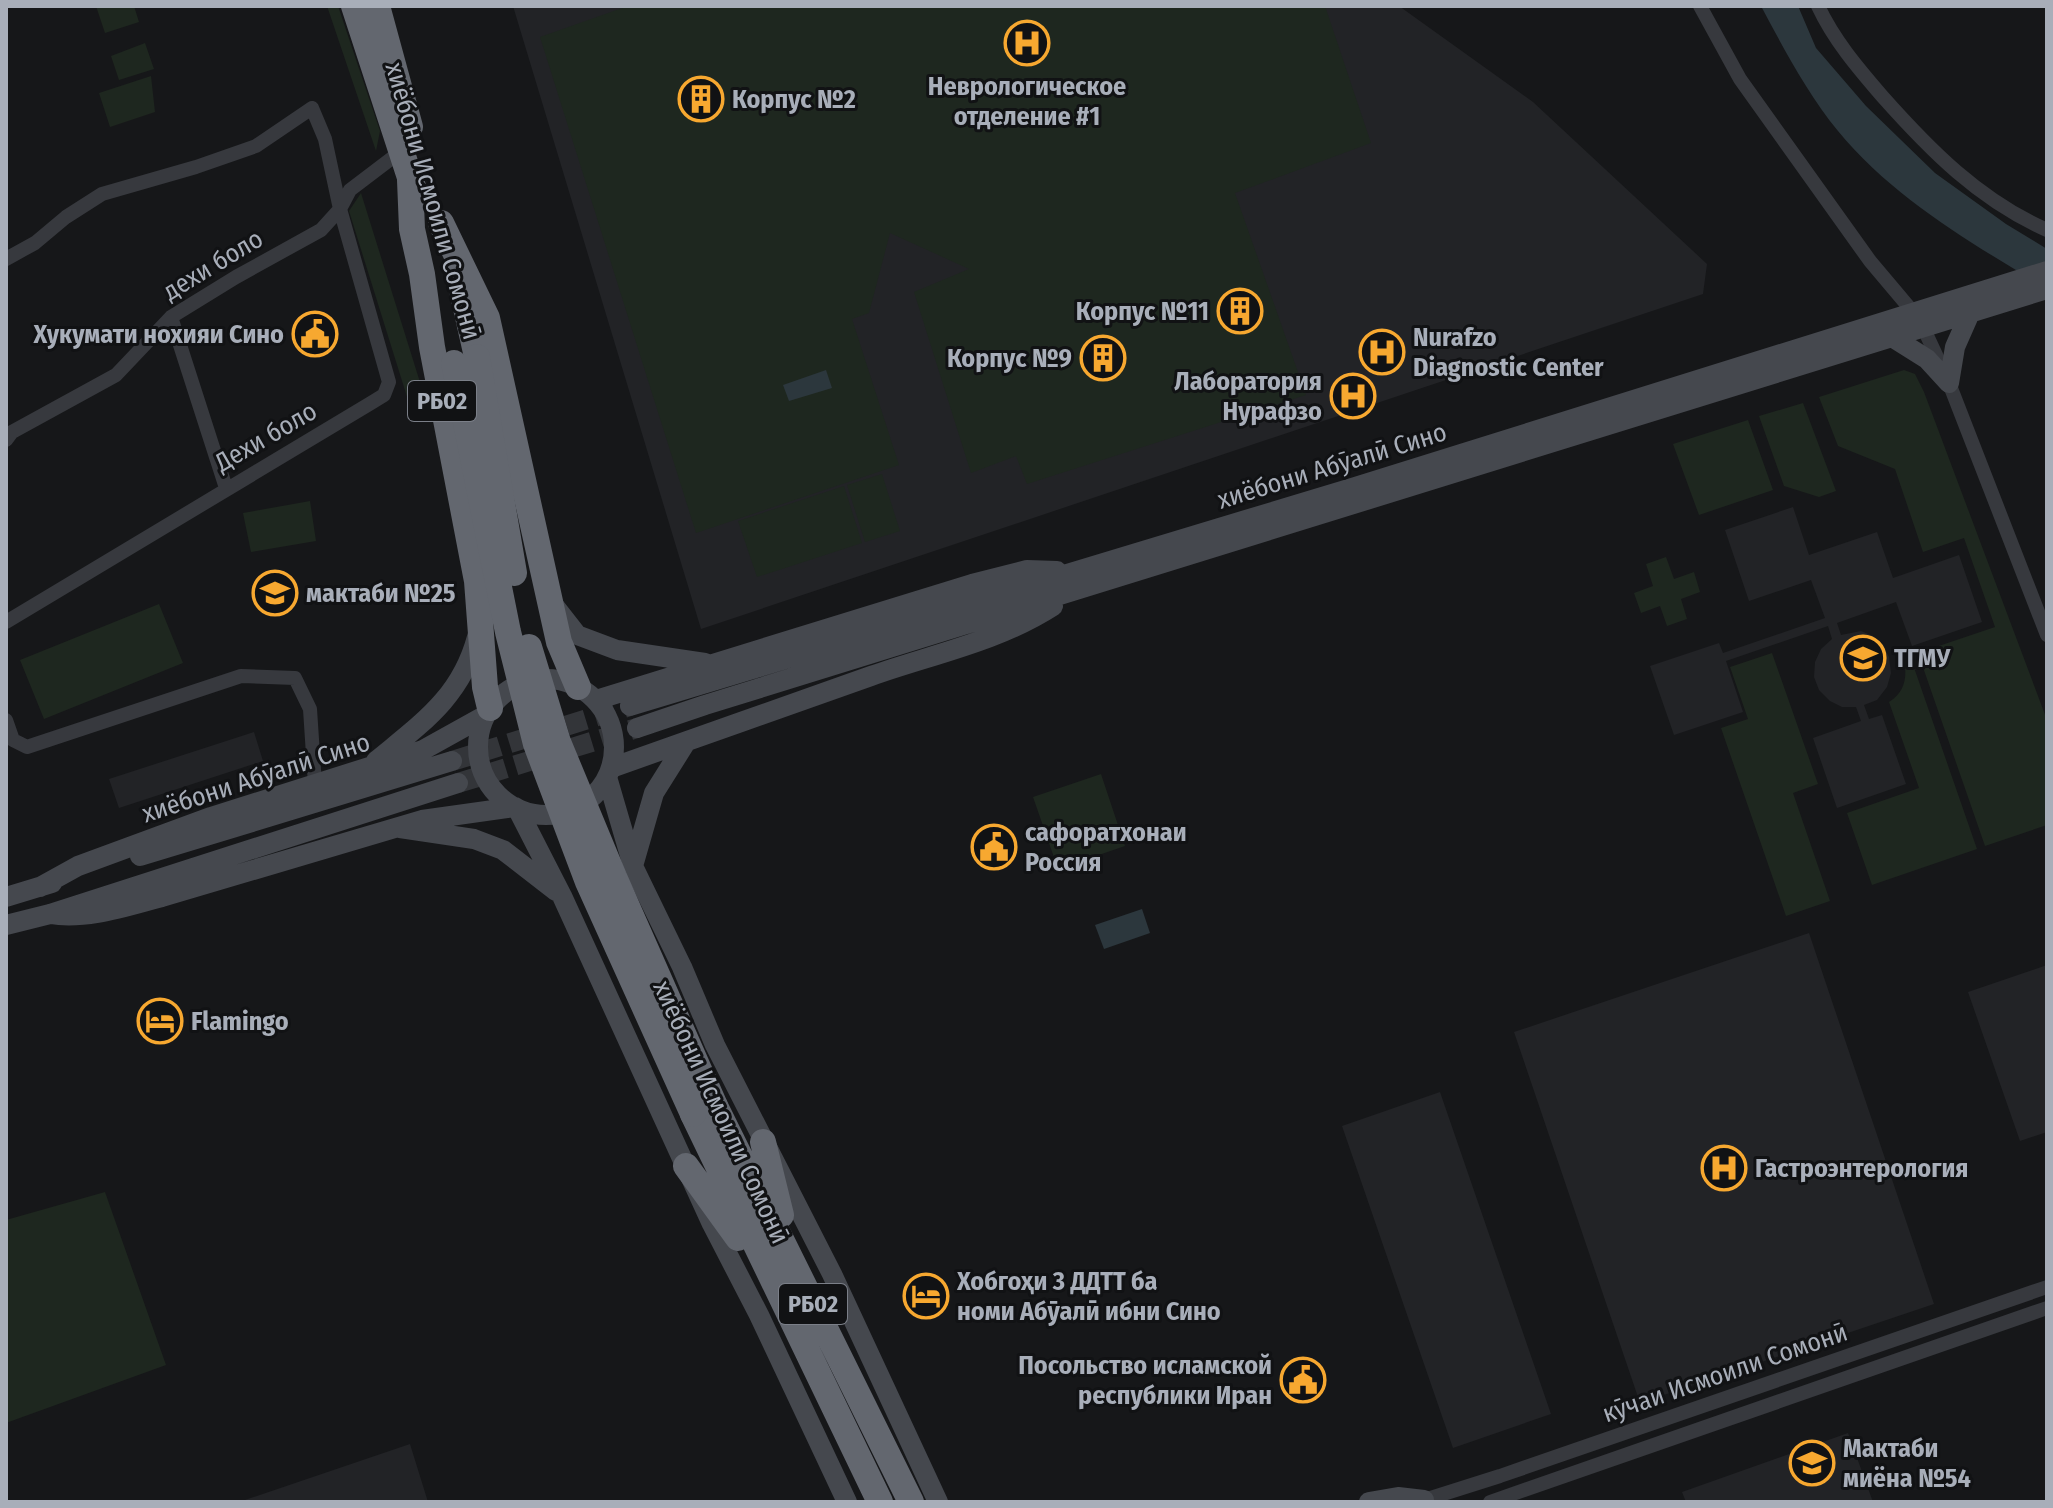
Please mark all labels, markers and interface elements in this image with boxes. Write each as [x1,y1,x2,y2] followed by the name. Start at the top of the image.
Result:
[1003,19,1051,67] hospital icon: Неврологическое отделение #1
[379,59,487,343] street label: хиёбони Исмоили Сомонӣ
[928,71,1126,132] place label: Неврологическое отделение #1
[677,75,725,123] building icon: Корпус №2
[732,84,856,115] place label: Корпус №2
[157,223,269,307] street label: дехи боло
[1216,287,1264,335] building icon: Корпус №11
[1076,296,1209,327] place label: Корпус №11
[291,310,339,358] public building icon: Хукумати нохияи Сино
[32,319,284,350] place label: Хукумати нохияи Сино
[1413,322,1604,383] place label: Nurafzo Diagnostic Center
[1358,328,1406,376] hospital icon: Nurafzo Diagnostic Center
[1079,334,1127,382] building icon: Корпус №9
[947,343,1072,374] place label: Корпус №9
[1174,366,1322,427] place label: Лаборатория Нурафзо
[1329,372,1377,420] hospital icon: Лаборатория Нурафзо
[408,381,476,421] road number: РБ02
[209,395,322,479] street label: Дехи боло
[1214,416,1450,516] street label: хиёбони Абӯалӣ Сино
[251,569,299,617] school or university icon: мактаби №25
[306,578,456,609] place label: мактаби №25
[1839,634,1887,682] school or university icon: ТГМУ
[1894,643,1952,674] place label: ТГМУ
[138,726,374,830] street label: хиёбони Абӯалӣ Сино
[1025,817,1187,878] place label: сафоратхонаи Россия
[970,823,1018,871] public building icon: сафоратхонаи Россия
[646,976,796,1248] street label: хиёбони Исмоили Сомонӣ
[136,997,184,1045] hotel icon: Flamingo
[191,1006,289,1037] place label: Flamingo
[1700,1144,1748,1192] hospital icon: Гастроэнтерология
[1755,1153,1969,1184] place label: Гастроэнтерология
[956,1266,1221,1327] place label: Хобгоҳи 3 ДДТТ ба номи Абӯалӣ ибни Сино
[902,1272,950,1320] hotel icon: Хобгоҳи 3 ДДТТ ба номи Абӯалӣ ибни Сино
[779,1284,847,1324] road number: РБ02
[1598,1317,1852,1429] street label: кӯчаи Исмоили Сомонӣ
[1018,1350,1272,1411] place label: Посольство исламской республики Иран
[1279,1356,1327,1404] public building icon: Посольство исламской республики Иран
[1843,1433,1971,1494] place label: Мактаби миёна №54
[1788,1439,1836,1487] school or university icon: Мактаби миёна №54

